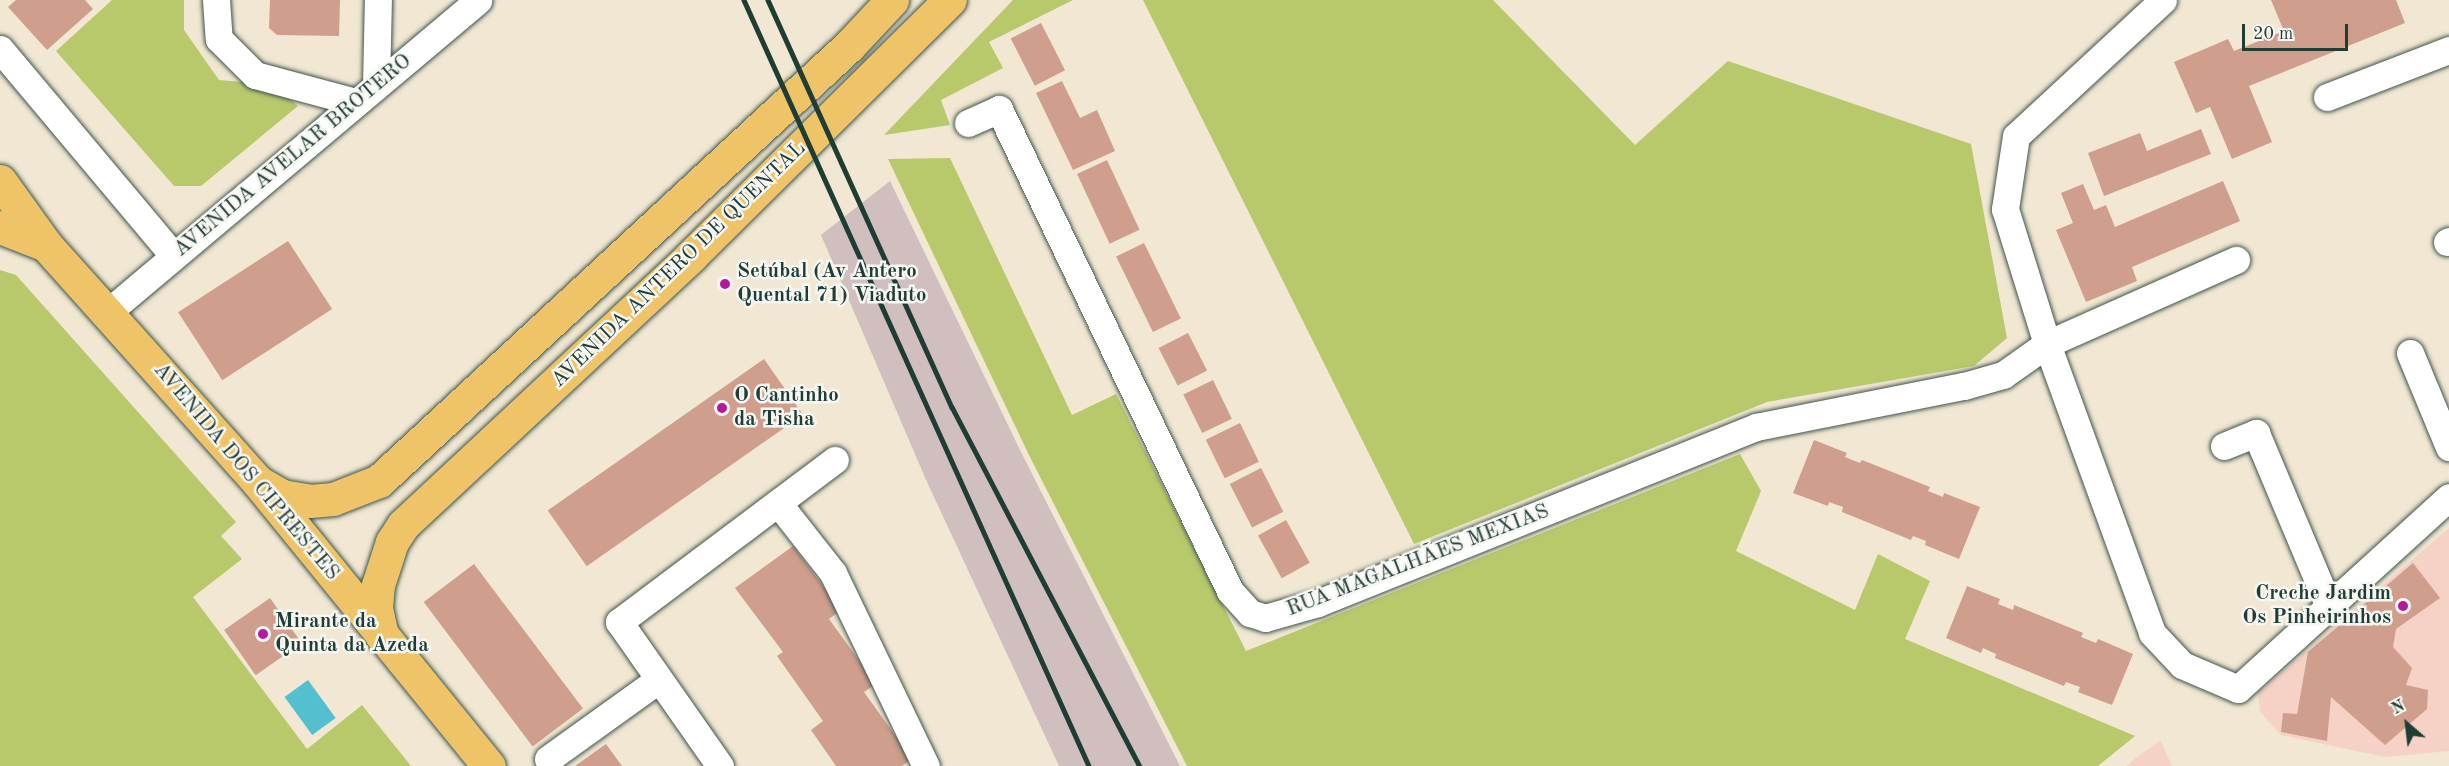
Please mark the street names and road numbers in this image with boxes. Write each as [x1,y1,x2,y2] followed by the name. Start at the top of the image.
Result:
[169,49,417,263] street label: AVENIDA AVELAR BROTERO
[547,136,811,394] street label: AVENIDA ANTERO DE QUENTAL
[148,358,344,586] street label: AVENIDA DOS CIPRESTES
[1283,499,1553,623] street label: RUA MAGALHÃES MEXIAS

